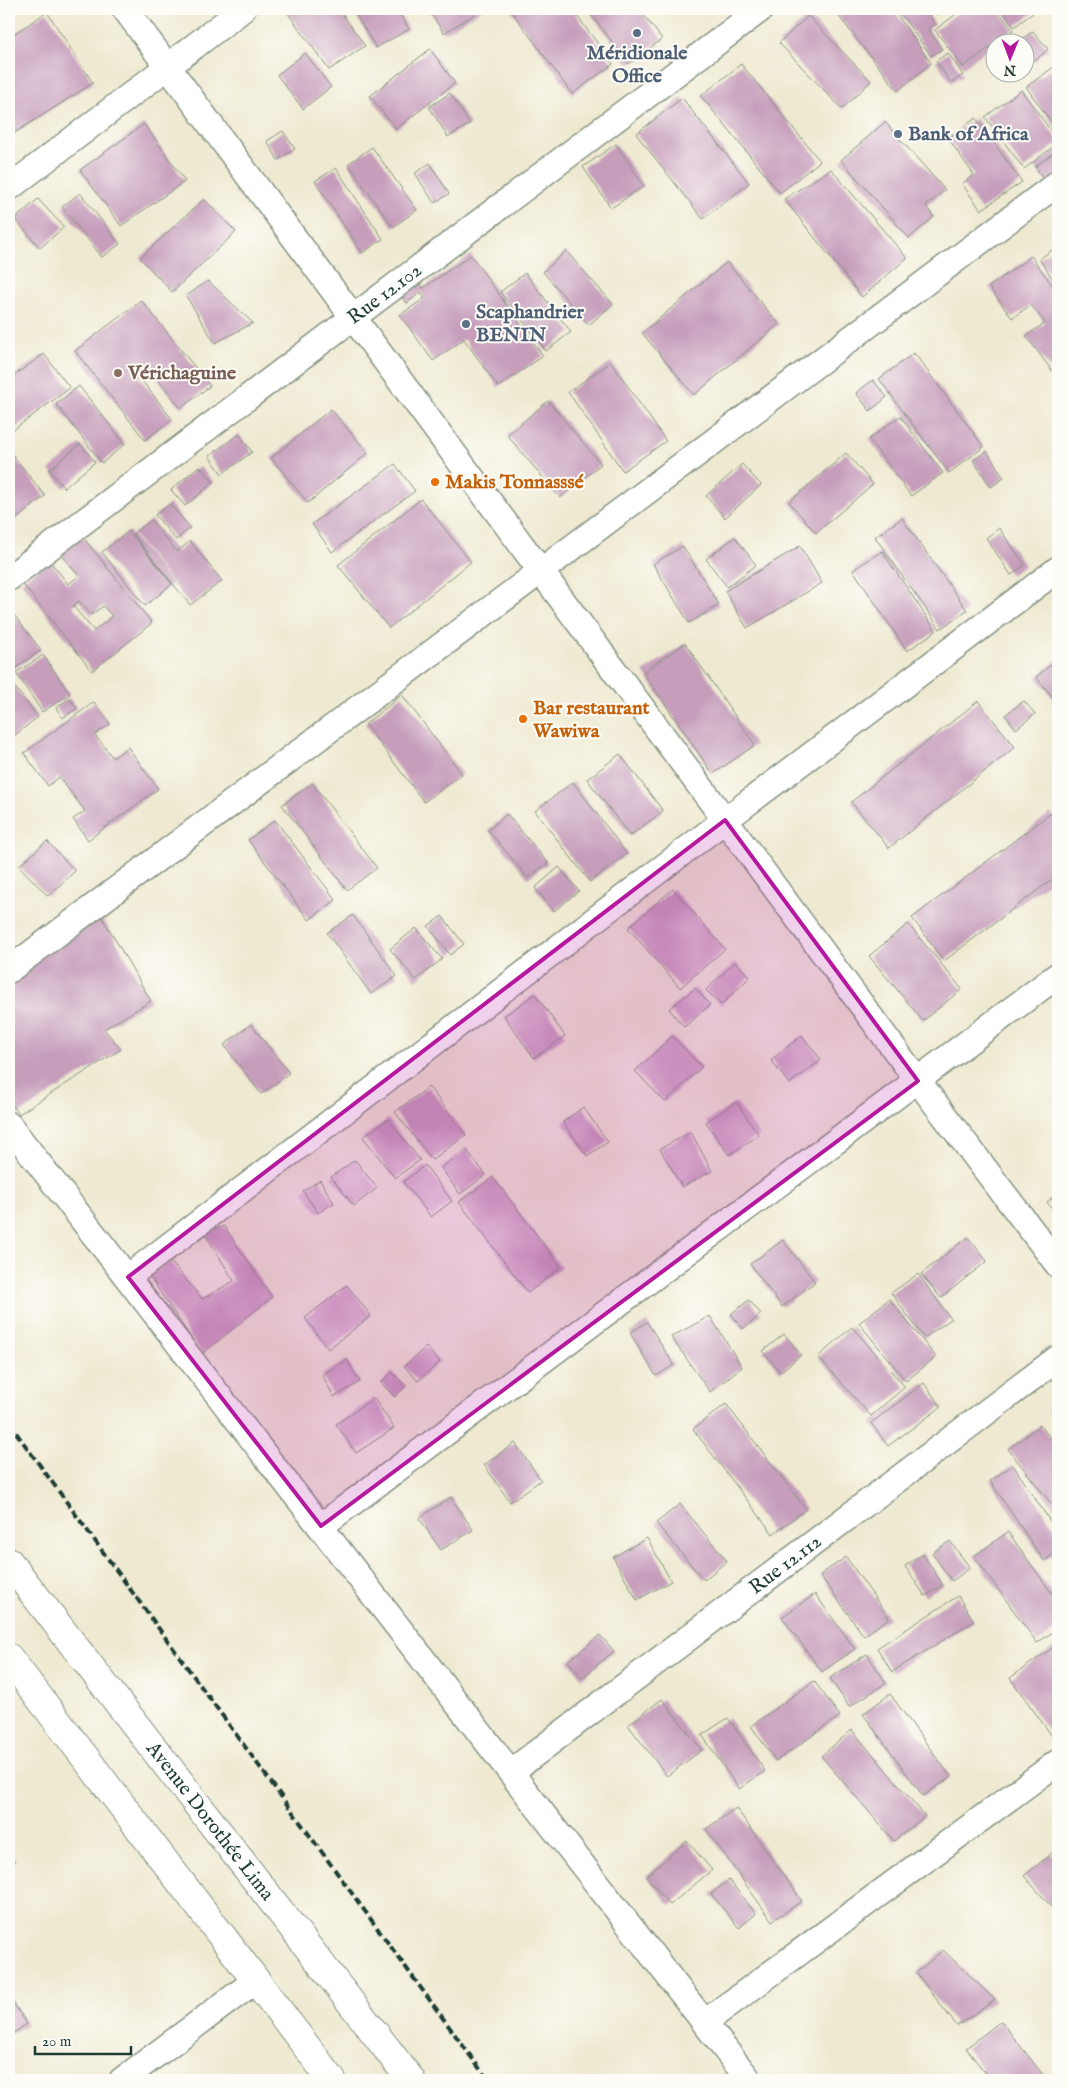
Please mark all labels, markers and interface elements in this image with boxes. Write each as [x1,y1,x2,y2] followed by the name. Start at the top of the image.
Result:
[631,27,643,39] marker: Méridionale Office
[984,32,1034,82] north arrow
[587,41,688,89] place label: Méridionale Office
[1004,61,1017,79] text: N
[908,122,1029,147] place label: Bank of Africa
[892,128,904,140] marker: Bank of Africa
[342,258,427,330] street label: Rue 12.102
[476,300,585,348] place label: Scaphandrier BENIN
[460,318,472,330] marker: Scaphandrier BENIN
[127,361,237,386] place label: Vérichaguine
[112,367,124,379] marker: Vérichaguine
[445,470,584,495] place label: Makis Tonnasssé
[429,476,441,488] marker: Makis Tonnasssé
[532,696,650,744] place label: Bar restaurant Wawiwa
[517,713,529,725] marker: Bar restaurant Wawiwa
[744,1529,827,1600] street label: Rue 12.112
[140,1736,280,1906] street label: Avenue Dorothée Lima
[35,2024,131,2056] scale bar
[42,2032,72,2051] text: 20 m

